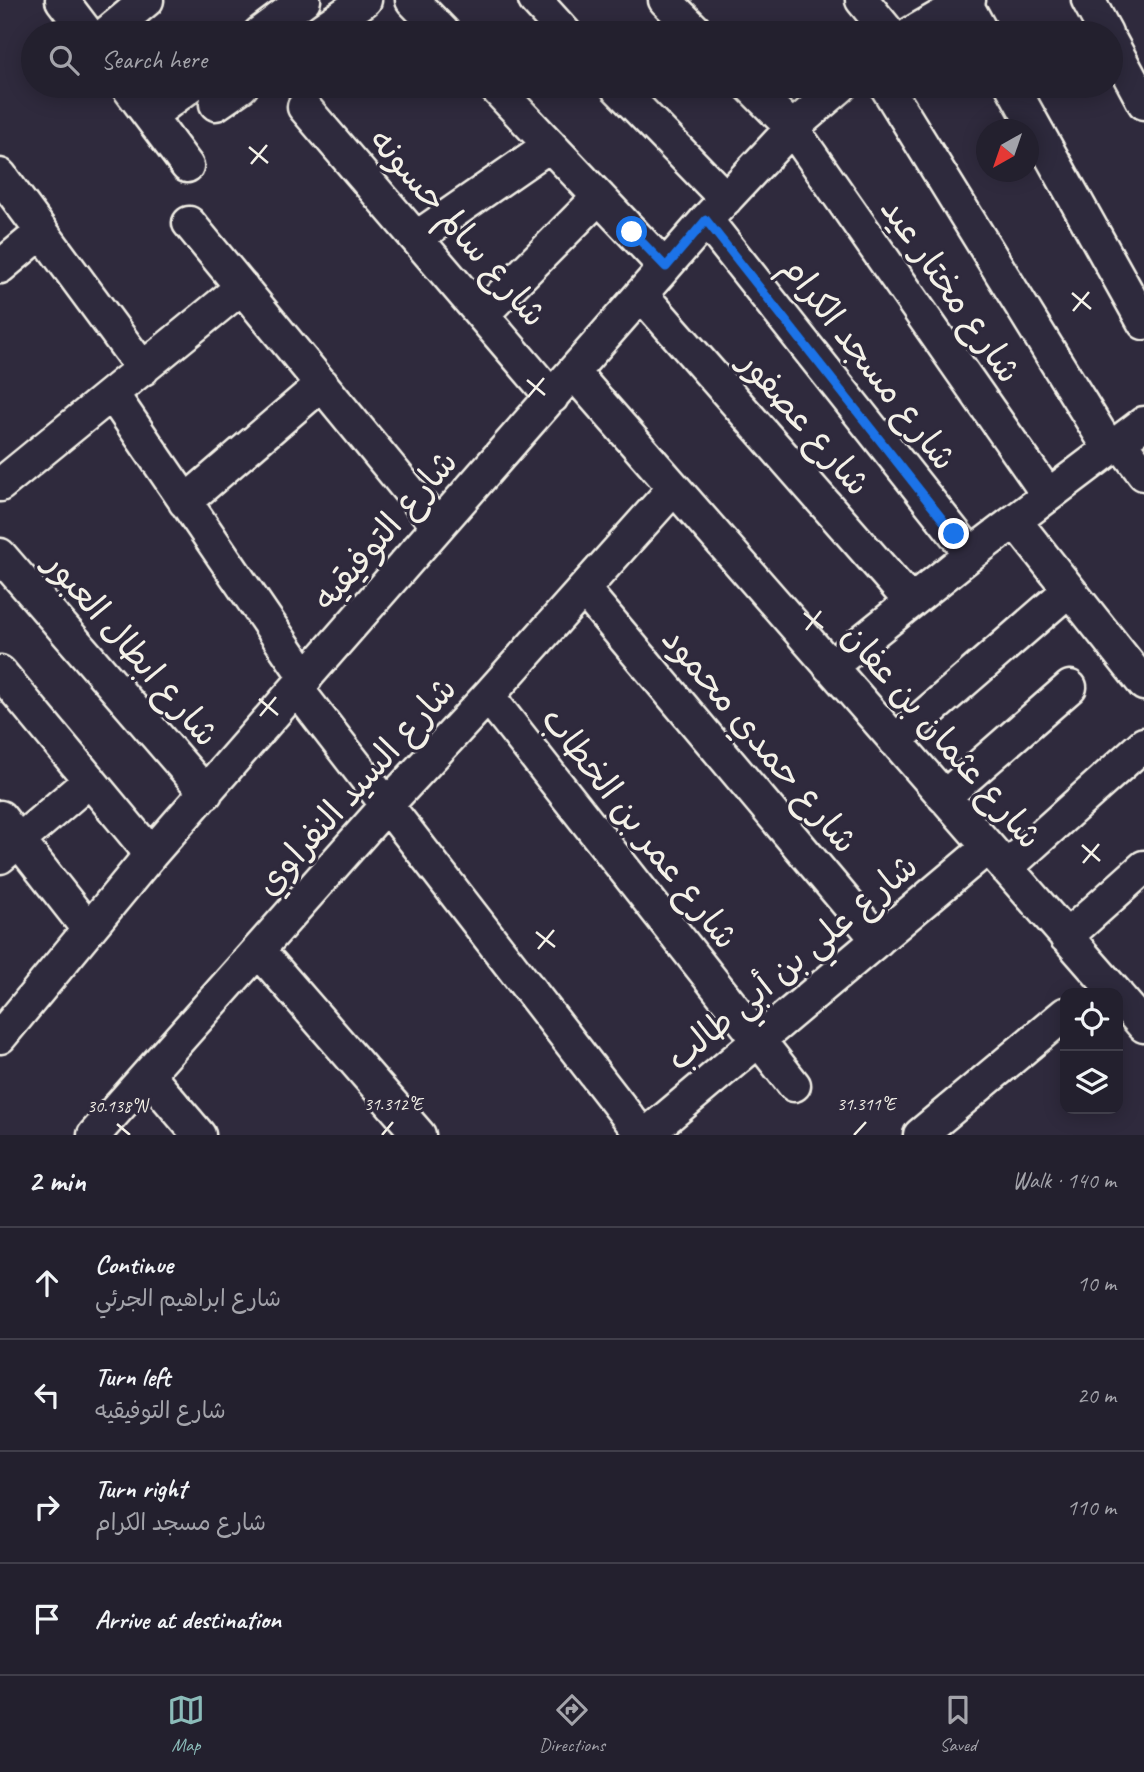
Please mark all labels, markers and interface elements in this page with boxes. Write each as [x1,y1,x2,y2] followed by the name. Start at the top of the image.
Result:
[21,21,1123,98] search box
[45,41,83,79] icon: search
[101,43,207,76] text: Search here
[356,118,557,339] street label: شارع سالم حسونه
[976,119,1039,182] north arrow
[869,188,1032,393] street label: شارع مختار عيد
[616,216,647,247] route start
[768,247,967,482] street label: شارع مسجد الكرام
[726,339,880,506] street label: شارع عصفور
[303,440,469,621] street label: شارع التوفيقيه
[938,518,969,549] route end
[31,540,229,757] street label: شارع ابطال العبور
[830,614,1052,859] street label: شارع عثمان بن عفان
[651,617,868,864] street label: شارع حمدي محمود
[246,667,468,906] street label: شارع السيد النفراوي
[530,698,749,959] street label: شارع عمر بن الخطاب
[657,843,932,1087] street label: شارع علي بن أبي طالب
[1060,988,1123,1114] map controls
[1060,988,1123,1051] button: locate
[1060,1051,1123,1114] button: layers
[364,1093,425,1115] text: 31.312°E
[837,1093,898,1115] text: 31.311°E
[87,1095,150,1117] text: 30.138°N
[28,1162,85,1200] text: 2 min
[1012,1166,1116,1195] text: Walk · 140 m
[95,1248,173,1281] text: Continue
[28,1264,66,1302] icon: ahead
[1077,1269,1116,1298] text: 10 m
[95,1284,281,1313] text: شارع ابراهيم الجرئي
[95,1360,170,1393] text: Turn left
[28,1376,66,1414] icon: left
[1077,1381,1116,1410] text: 20 m
[95,1396,226,1425] text: شارع التوفيقيه
[95,1472,186,1505] text: Turn right
[28,1488,66,1526] icon: right
[1067,1493,1116,1522] text: 110 m
[95,1508,266,1537] text: شارع مسجد الكرام
[28,1600,66,1638] icon: arrive
[95,1603,281,1636] text: Arrive at destination
[167,1691,205,1757] tab: Map
[539,1691,605,1757] tab: Directions
[939,1691,977,1757] tab: Saved

